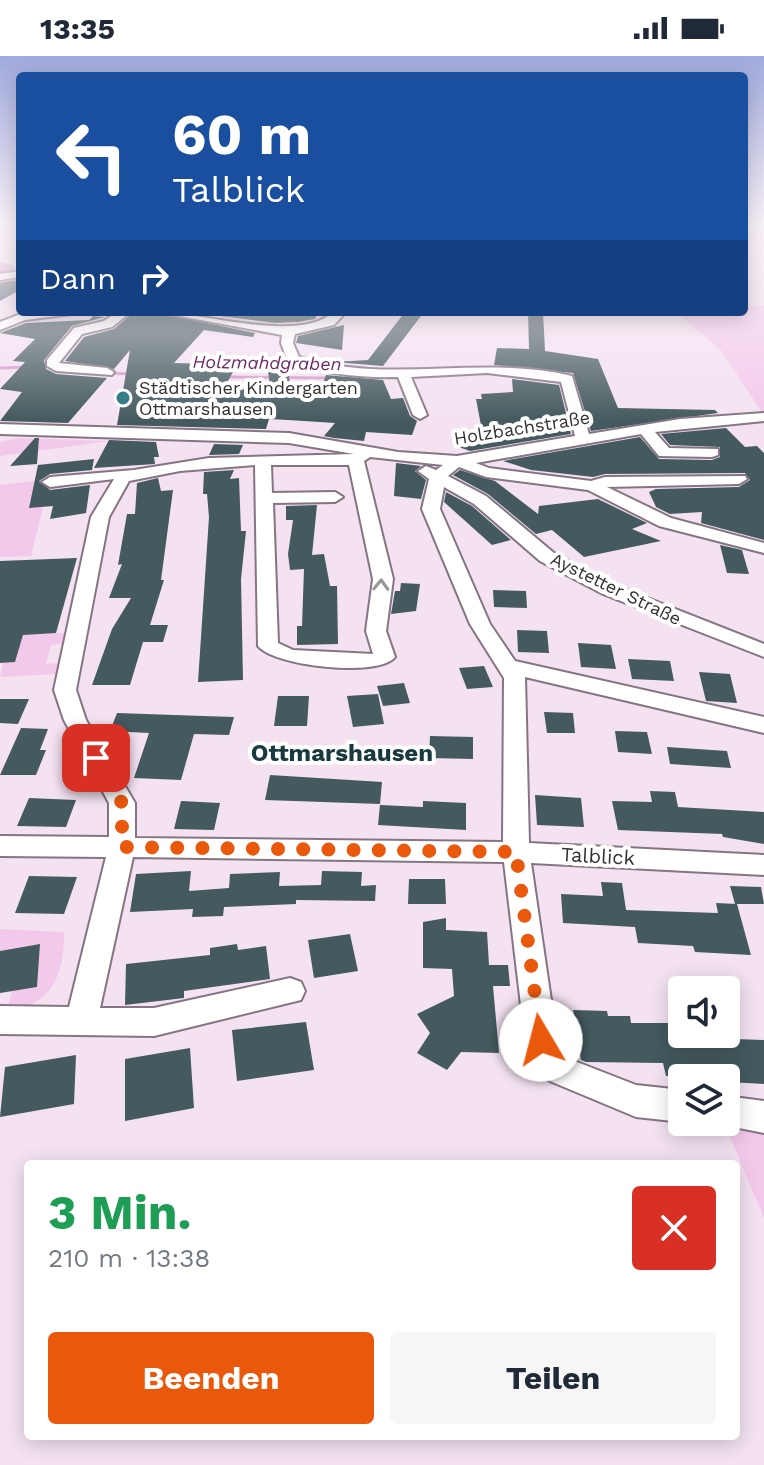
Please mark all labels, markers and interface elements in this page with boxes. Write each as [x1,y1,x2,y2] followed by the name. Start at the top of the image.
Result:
[40,11,115,46] text: 13:35
[172,102,311,168] text: 60 m
[40,104,144,208] icon: left
[172,169,305,211] text: Talblick
[132,256,176,300] icon: right
[40,261,116,296] text: Dann
[192,351,342,374] water label: Holzmahdgraben
[139,377,358,419] place label: Städtischer Kindergarten Ottmarshausen
[114,389,132,407] marker: Städtischer Kindergarten Ottmarshausen
[452,406,591,449] street label: Holzbachstraße
[548,548,685,629] street label: Aystetter Straße
[372,578,389,591] one-way arrow
[62,724,130,792] pin
[74,736,118,780] icon: arrive
[251,739,433,767] district label: Ottmarshausen
[560,842,636,870] street label: Talblick
[668,976,740,1136] map controls
[668,976,740,1048] button: sound
[499,998,583,1082] position arrow
[668,1064,740,1136] button: layers
[48,1184,192,1241] text: 3 Min.
[632,1186,716,1270] button: close
[48,1243,210,1273] text: 210 m · 13:38
[48,1332,374,1424] button: Beenden
[390,1332,716,1424] button: Teilen

